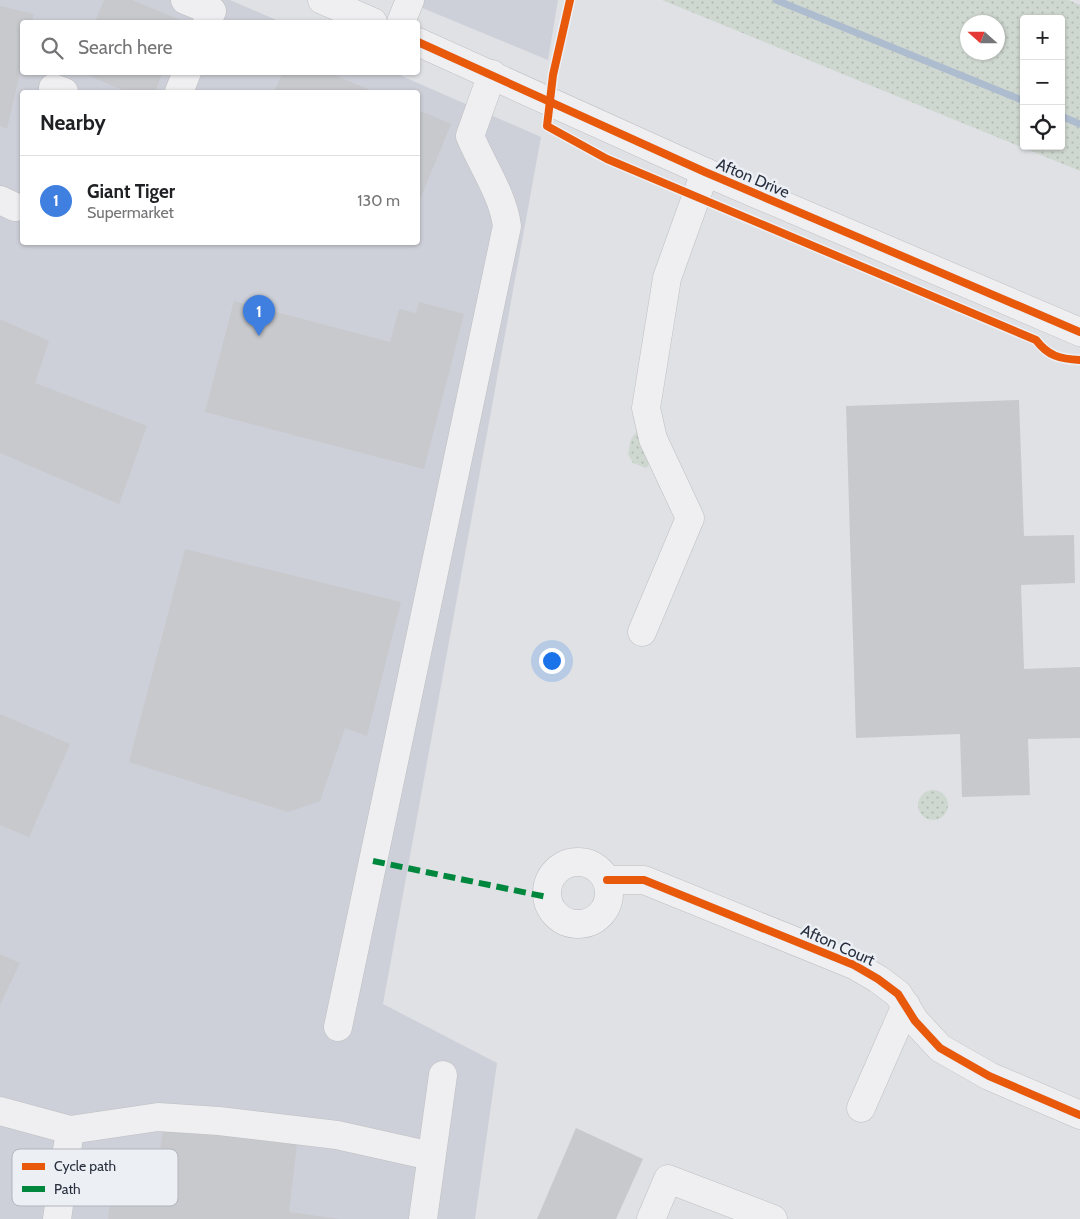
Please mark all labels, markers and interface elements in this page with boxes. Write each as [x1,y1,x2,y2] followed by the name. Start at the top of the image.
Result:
[960,15,1005,60] north arrow
[1020,15,1065,150] map controls
[1020,15,1065,60] button: +
[20,20,420,75] search box
[38,34,66,62] icon: search
[78,36,172,59] text: Search here
[1020,60,1065,105] button: −
[1020,105,1065,150] button: locate
[40,110,106,135] text: Nearby
[714,154,792,202] street label: Afton Drive
[87,180,175,203] text: Giant Tiger
[53,191,59,210] text: 1
[357,191,400,210] text: 130 m
[87,203,174,222] text: Supermarket
[243,295,275,336] pin: 1
[539,648,565,674] your location
[798,920,878,970] street label: Afton Court
[12,1149,178,1206] legend
[54,1157,116,1175] text: Cycle path
[54,1180,81,1198] text: Path

